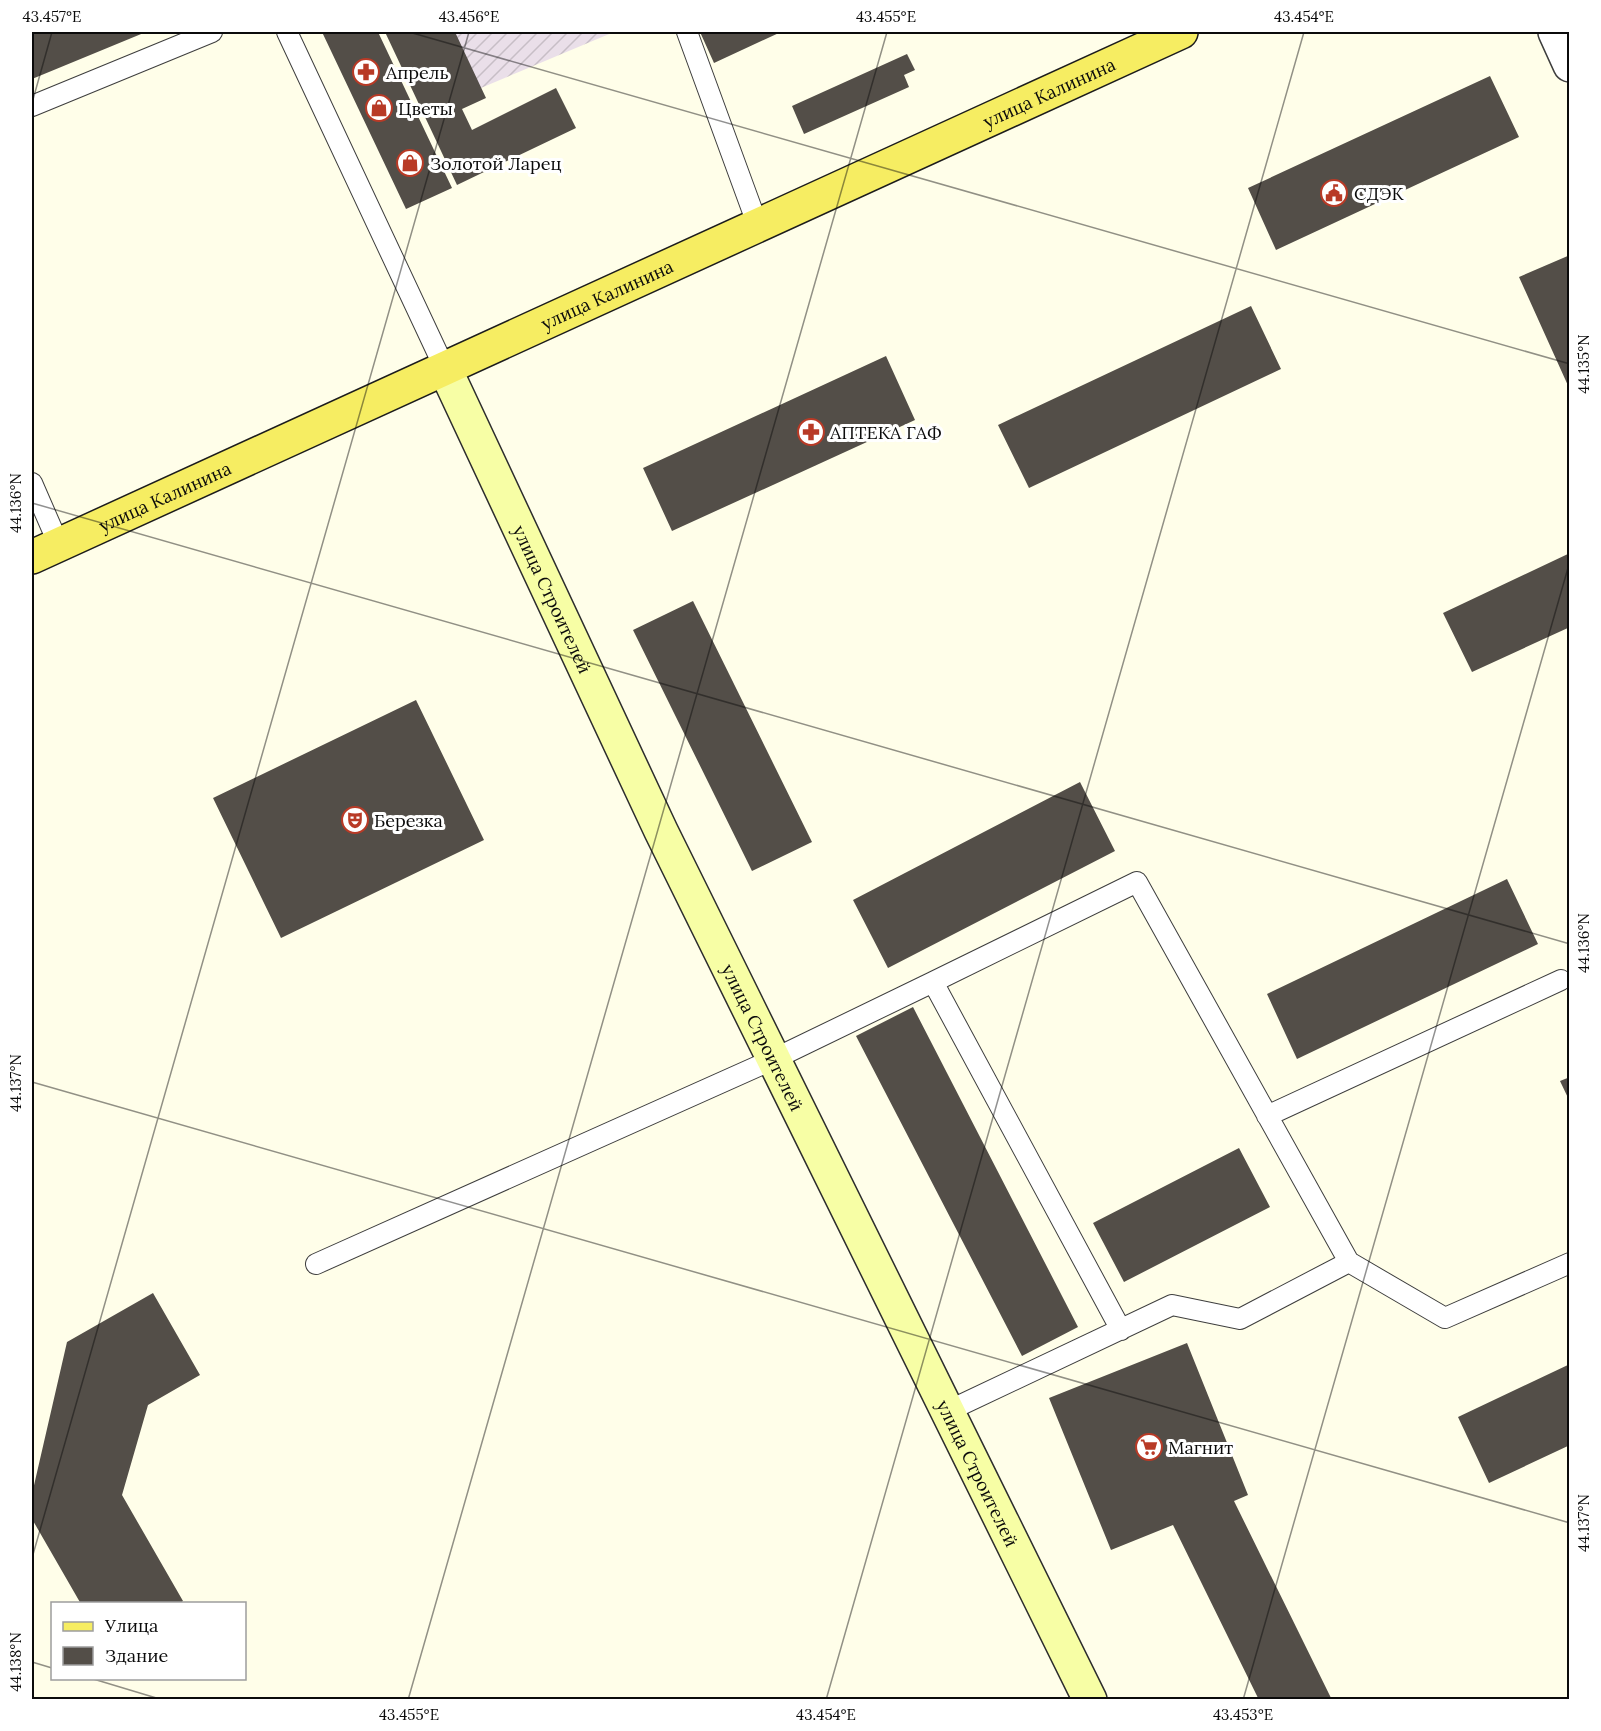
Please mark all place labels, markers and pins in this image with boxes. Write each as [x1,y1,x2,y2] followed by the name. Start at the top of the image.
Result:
[351,57,381,87] pharmacy icon: Апрель
[385,61,449,84] place label: Апрель
[364,93,394,123] shop icon: Цветы
[398,97,453,120] place label: Цветы
[395,148,425,178] shop icon: Золотой Ларец
[430,152,562,175] place label: Золотой Ларец
[1319,178,1349,208] public building icon: СДЭК
[1354,182,1404,205] place label: СДЭК
[796,417,826,447] pharmacy icon: АПТЕКА ГАФ
[829,421,942,444] place label: АПТЕКА ГАФ
[340,805,370,835] theatre icon: Березка
[374,809,443,832] place label: Березка
[1134,1432,1164,1462] supermarket icon: Магнит
[1168,1436,1233,1459] place label: Магнит

